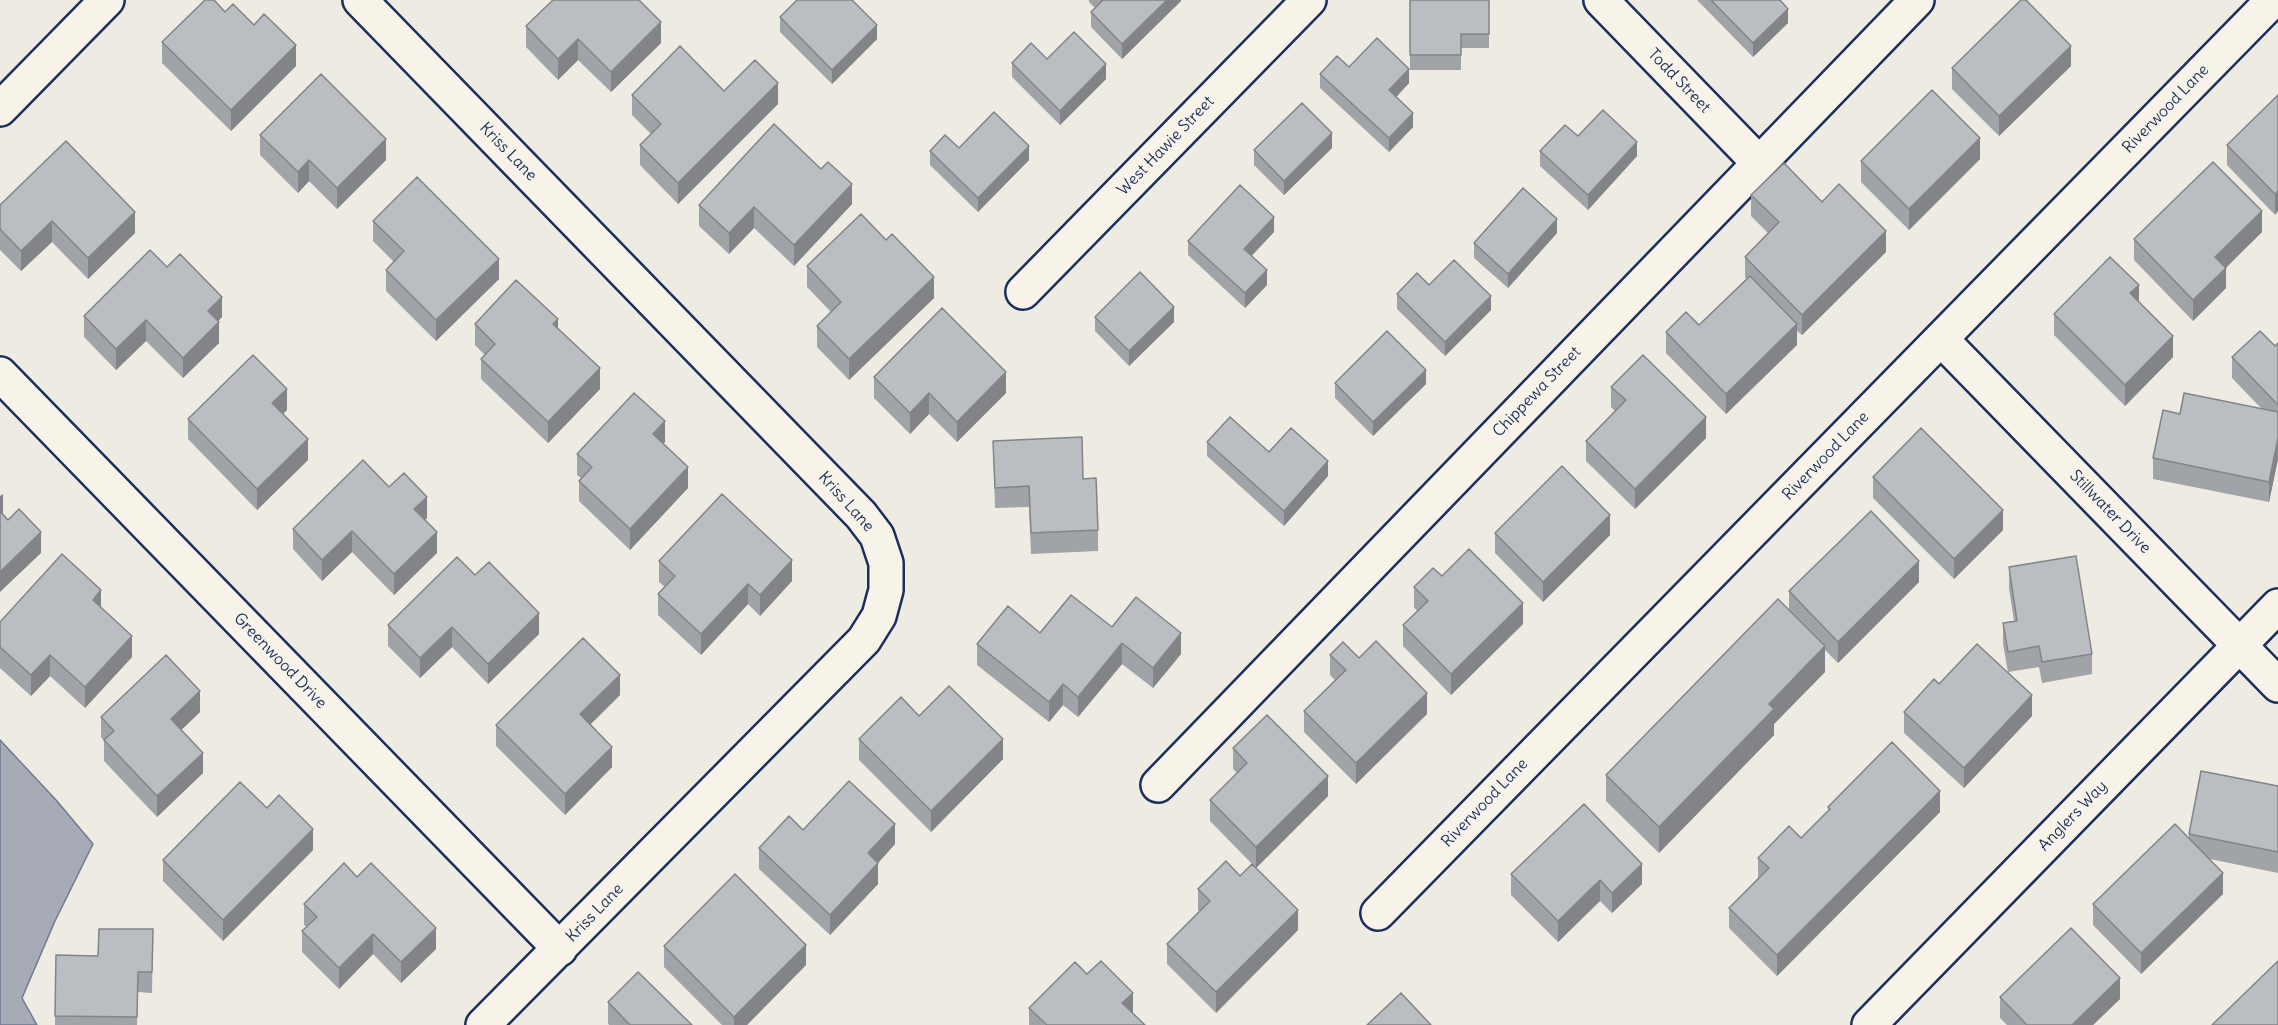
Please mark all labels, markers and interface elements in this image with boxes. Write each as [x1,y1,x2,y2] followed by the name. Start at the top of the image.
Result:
[1644,45,1714,117] street label: Todd Street
[2119,61,2213,157] street label: Riverwood Lane
[1114,92,1218,200] street label: West Hawie Street
[475,119,541,185] street label: Kriss Lane
[1489,343,1585,441] street label: Chippewa Street
[1779,408,1873,504] street label: Riverwood Lane
[2065,466,2155,558] street label: Stillwater Drive
[814,468,878,536] street label: Kriss Lane
[229,609,331,713] street label: Greenwood Drive
[1438,755,1532,851] street label: Riverwood Lane
[2035,777,2111,855] street label: Anglers Way
[562,880,628,946] street label: Kriss Lane

